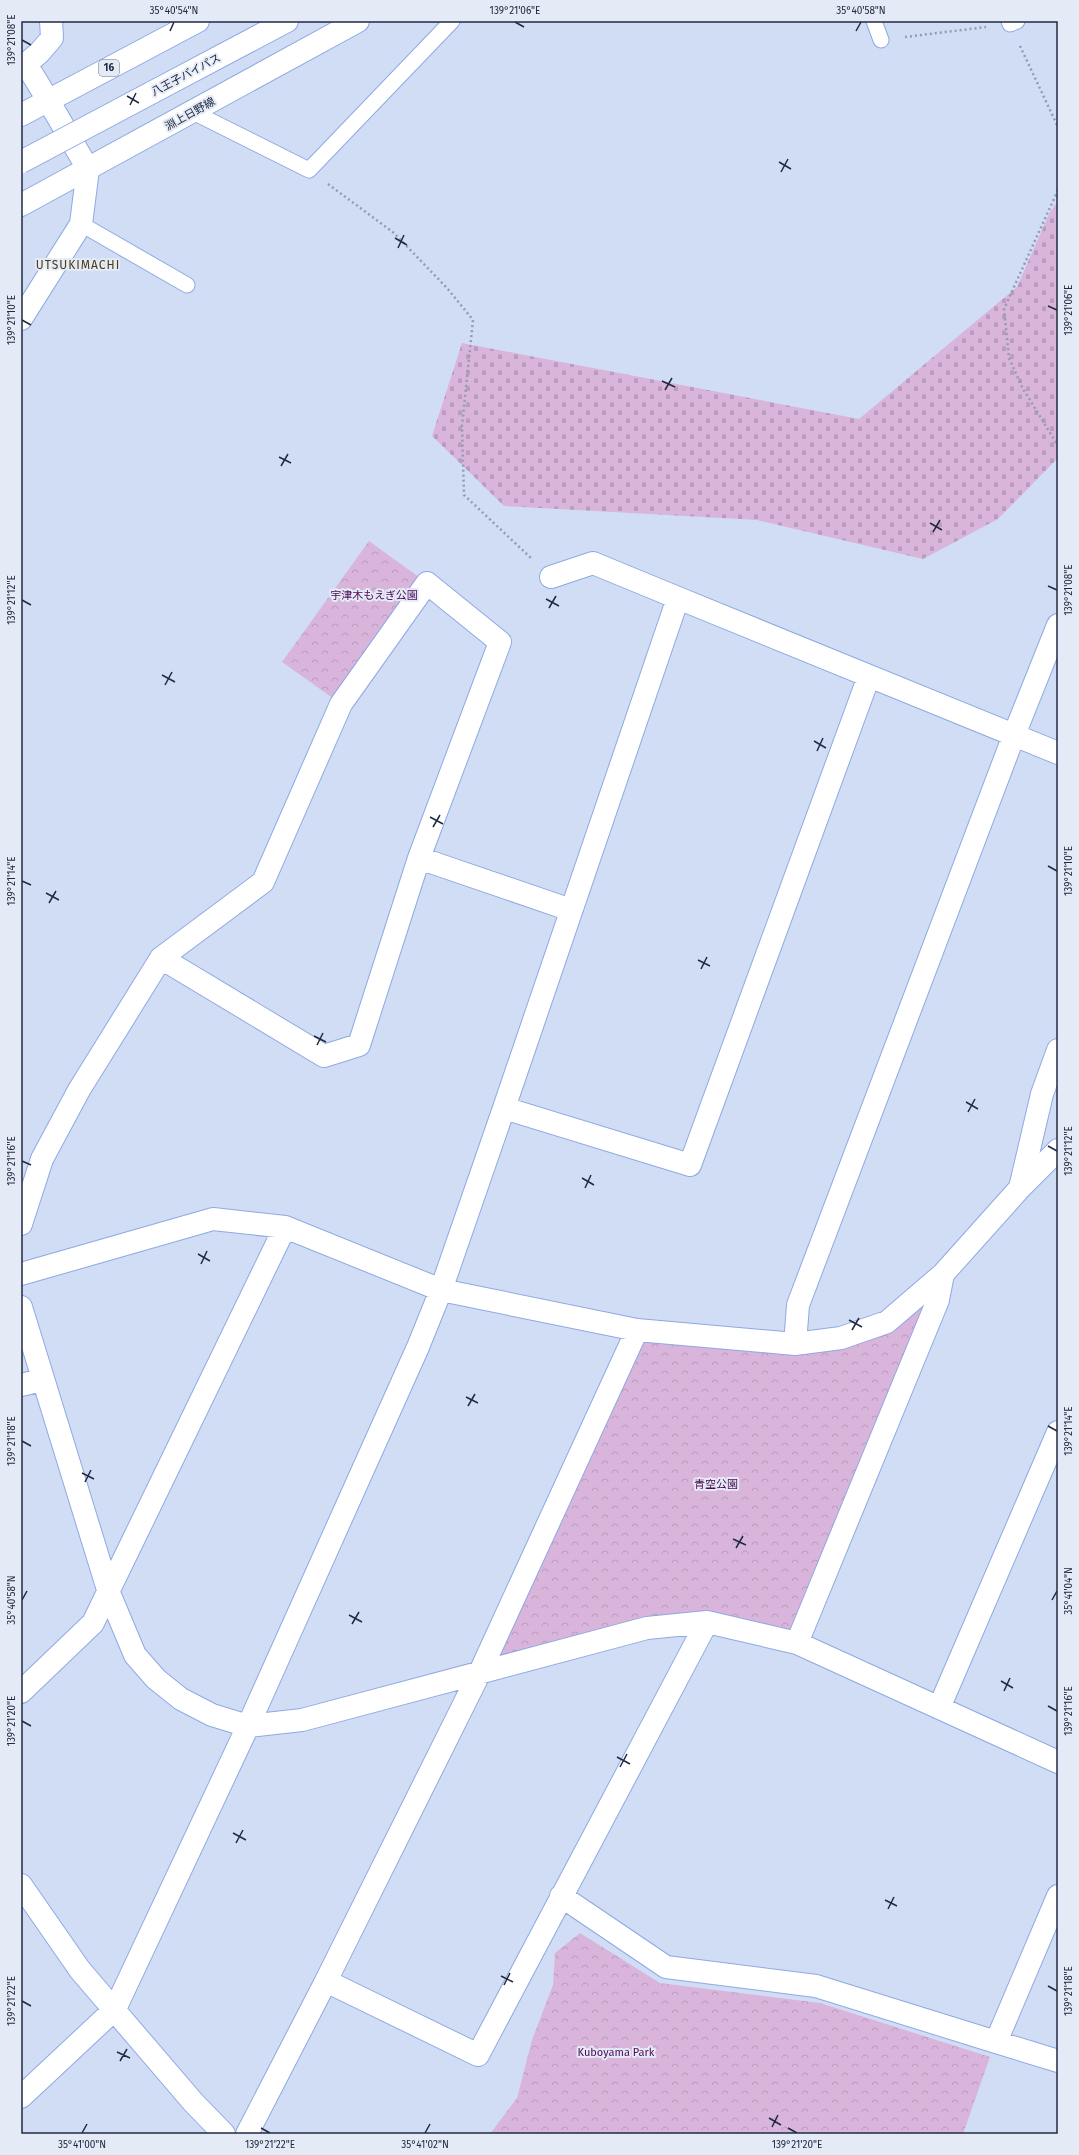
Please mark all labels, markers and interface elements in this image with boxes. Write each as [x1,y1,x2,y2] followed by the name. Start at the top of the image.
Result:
[150,5,198,17] text: 35°40'54"N
[490,5,540,17] text: 139°21'06"E
[836,5,886,17] text: 35°40'58"N
[6,14,18,66] text: 139°21'08"E
[149,51,223,99] street label: 八王子バイパス
[99,60,119,76] road number: 16
[163,95,217,133] street label: 淵上日野線
[36,258,120,272] district label: UTSUKIMACHI
[1063,285,1075,335] text: 139°21'06"E
[6,295,18,345] text: 139°21'10"E
[1063,564,1075,616] text: 139°21'08"E
[6,575,18,625] text: 139°21'12"E
[330,589,418,602] park label: 宇津木もえぎ公園
[1063,846,1075,896] text: 139°21'10"E
[6,856,18,906] text: 139°21'14"E
[1063,1126,1075,1176] text: 139°21'12"E
[6,1136,18,1186] text: 139°21'16"E
[1063,1406,1075,1456] text: 139°21'14"E
[6,1416,18,1466] text: 139°21'18"E
[694,1478,738,1491] park label: 青空公園
[1063,1567,1075,1615] text: 35°41'04"N
[6,1575,18,1625] text: 35°40'58"N
[1063,1686,1075,1736] text: 139°21'16"E
[6,1696,18,1746] text: 139°21'20"E
[1063,1966,1075,2016] text: 139°21'18"E
[6,1976,18,2026] text: 139°21'22"E
[578,2046,655,2059] park label: Kuboyama Park
[58,2139,106,2151] text: 35°41'00"N
[245,2139,295,2151] text: 139°21'22"E
[401,2139,449,2151] text: 35°41'02"N
[772,2139,822,2151] text: 139°21'20"E

